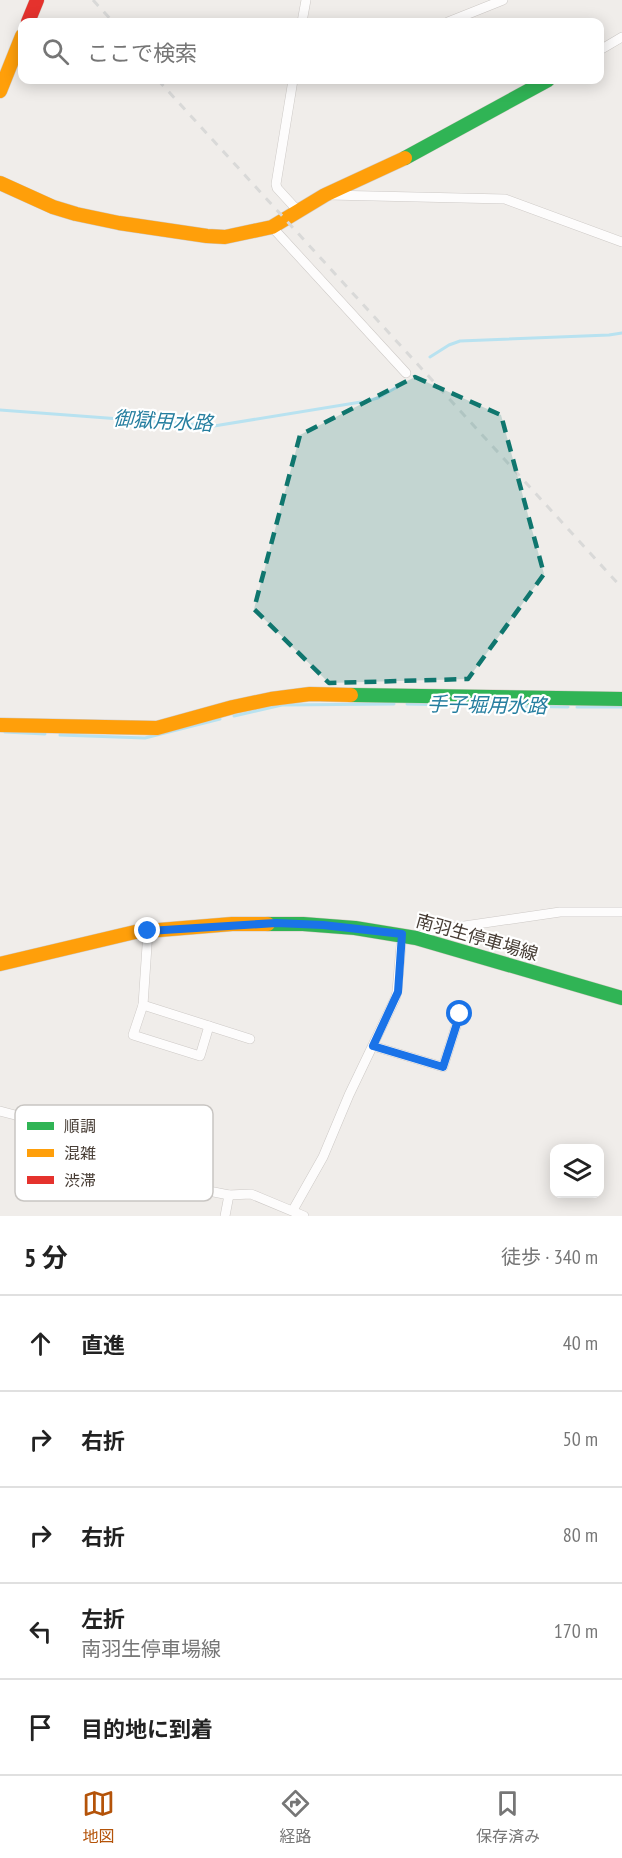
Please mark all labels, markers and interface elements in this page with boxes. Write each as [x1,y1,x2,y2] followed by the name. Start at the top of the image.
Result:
[18,18,604,84] search box
[39,35,72,68] icon: search
[87,39,197,67] text: ここで検索
[112,405,216,437] water label: 御獄用水路
[427,691,549,719] water label: 手子堀用水路
[413,909,541,965] street label: 南羽生停車場線
[134,917,160,943] route end
[446,1000,472,1026] route start
[15,1105,213,1201] legend
[64,1116,96,1136] text: 順調
[64,1143,96,1163] text: 混雑
[550,1144,604,1198] map controls
[550,1144,604,1198] button: layers
[64,1170,96,1190] text: 渋滞
[24,1241,68,1274] text: 5 分
[501,1244,598,1270] text: 徒歩 · 340 m
[24,1327,57,1360] icon: ahead
[563,1330,598,1356] text: 40 m
[81,1331,125,1359] text: 直進
[24,1423,57,1456] icon: right
[563,1426,598,1452] text: 50 m
[81,1427,125,1455] text: 右折
[24,1519,57,1552] icon: right
[563,1522,598,1548] text: 80 m
[81,1523,125,1551] text: 右折
[81,1605,125,1633] text: 左折
[24,1615,57,1648] icon: left
[554,1618,598,1644] text: 170 m
[81,1636,221,1662] text: 南羽生停車場線
[24,1711,57,1744] icon: arrive
[81,1715,213,1743] text: 目的地に到着
[82,1787,115,1847] tab: 地図
[279,1787,312,1847] tab: 経路
[476,1787,540,1847] tab: 保存済み

